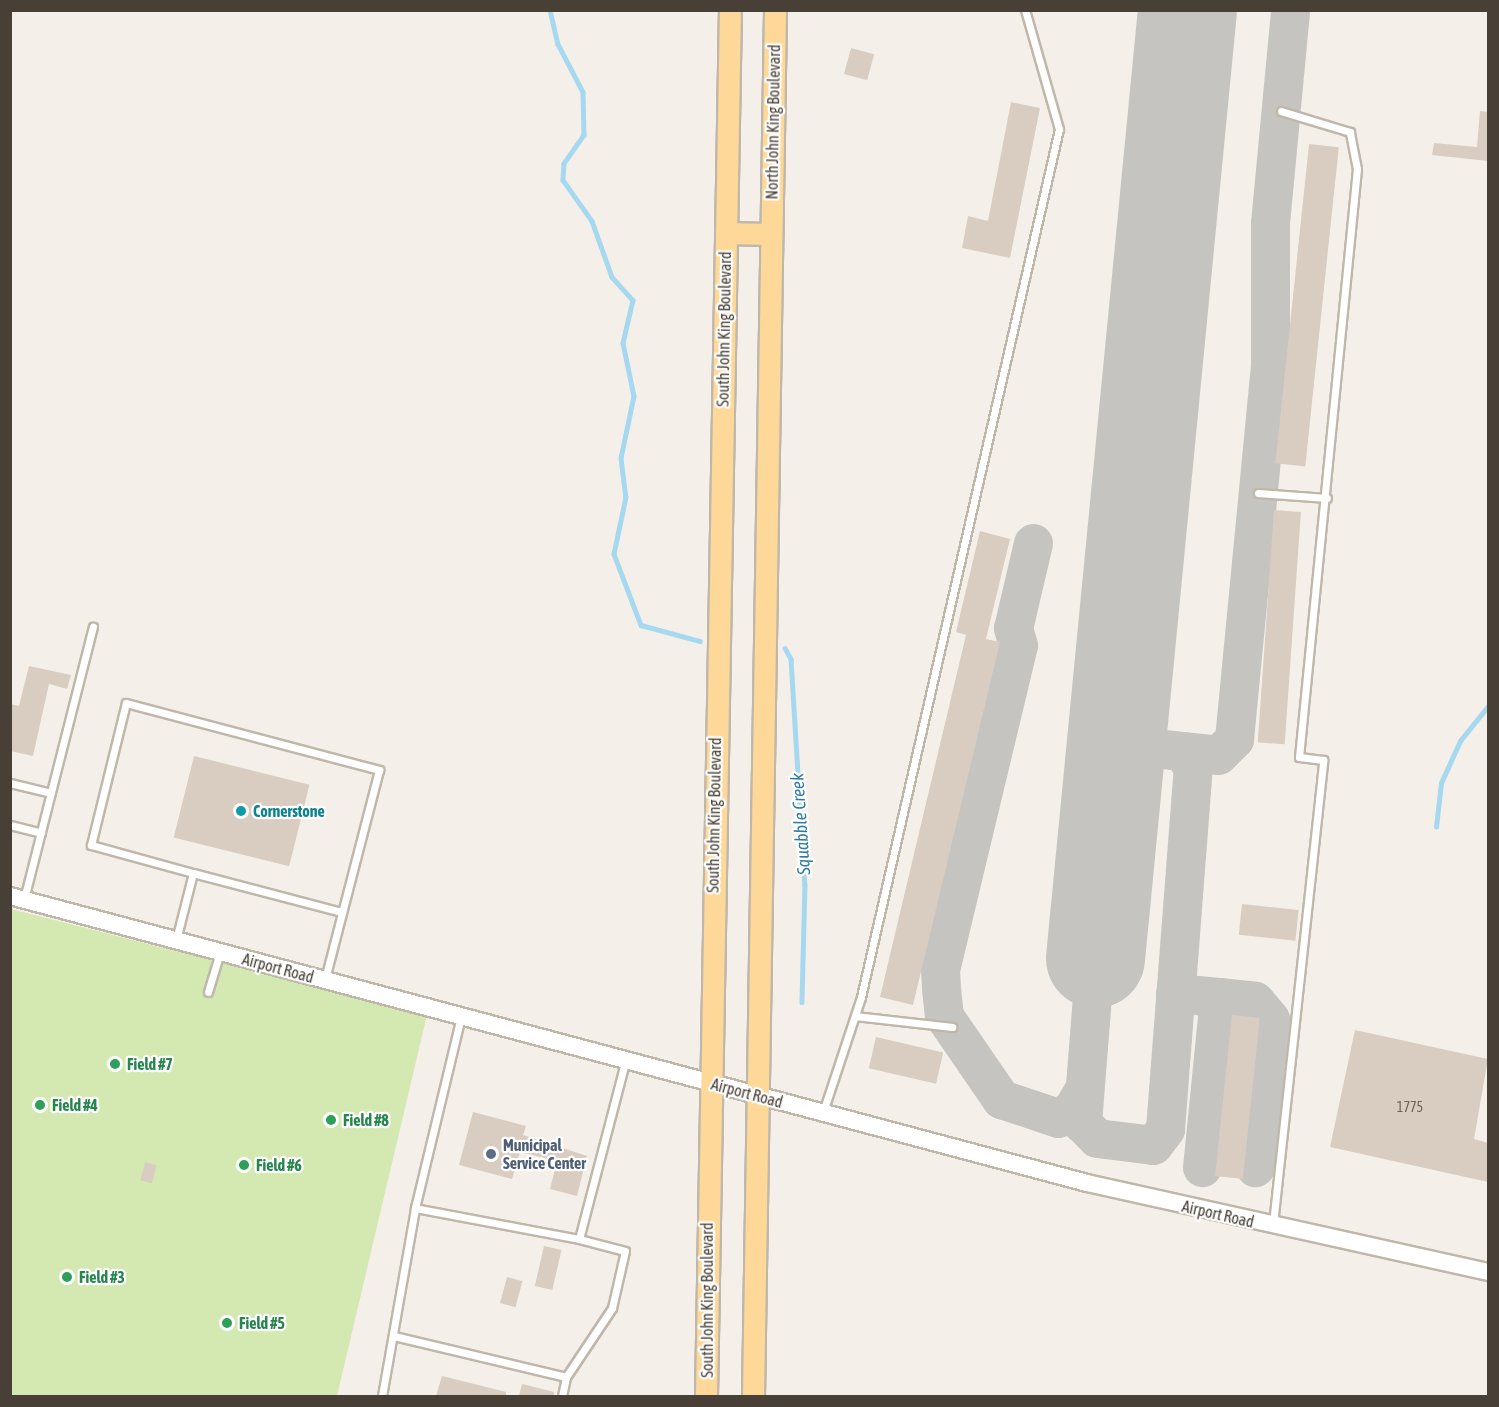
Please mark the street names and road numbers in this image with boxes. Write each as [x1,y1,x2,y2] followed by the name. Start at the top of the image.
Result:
[762,44,784,200] street label: North John King Boulevard
[713,251,735,407] street label: South John King Boulevard
[703,737,725,893] street label: South John King Boulevard
[240,949,316,987] street label: Airport Road
[709,1074,785,1112] street label: Airport Road
[1180,1196,1256,1232] street label: Airport Road
[697,1222,717,1378] street label: South John King Boulevard

